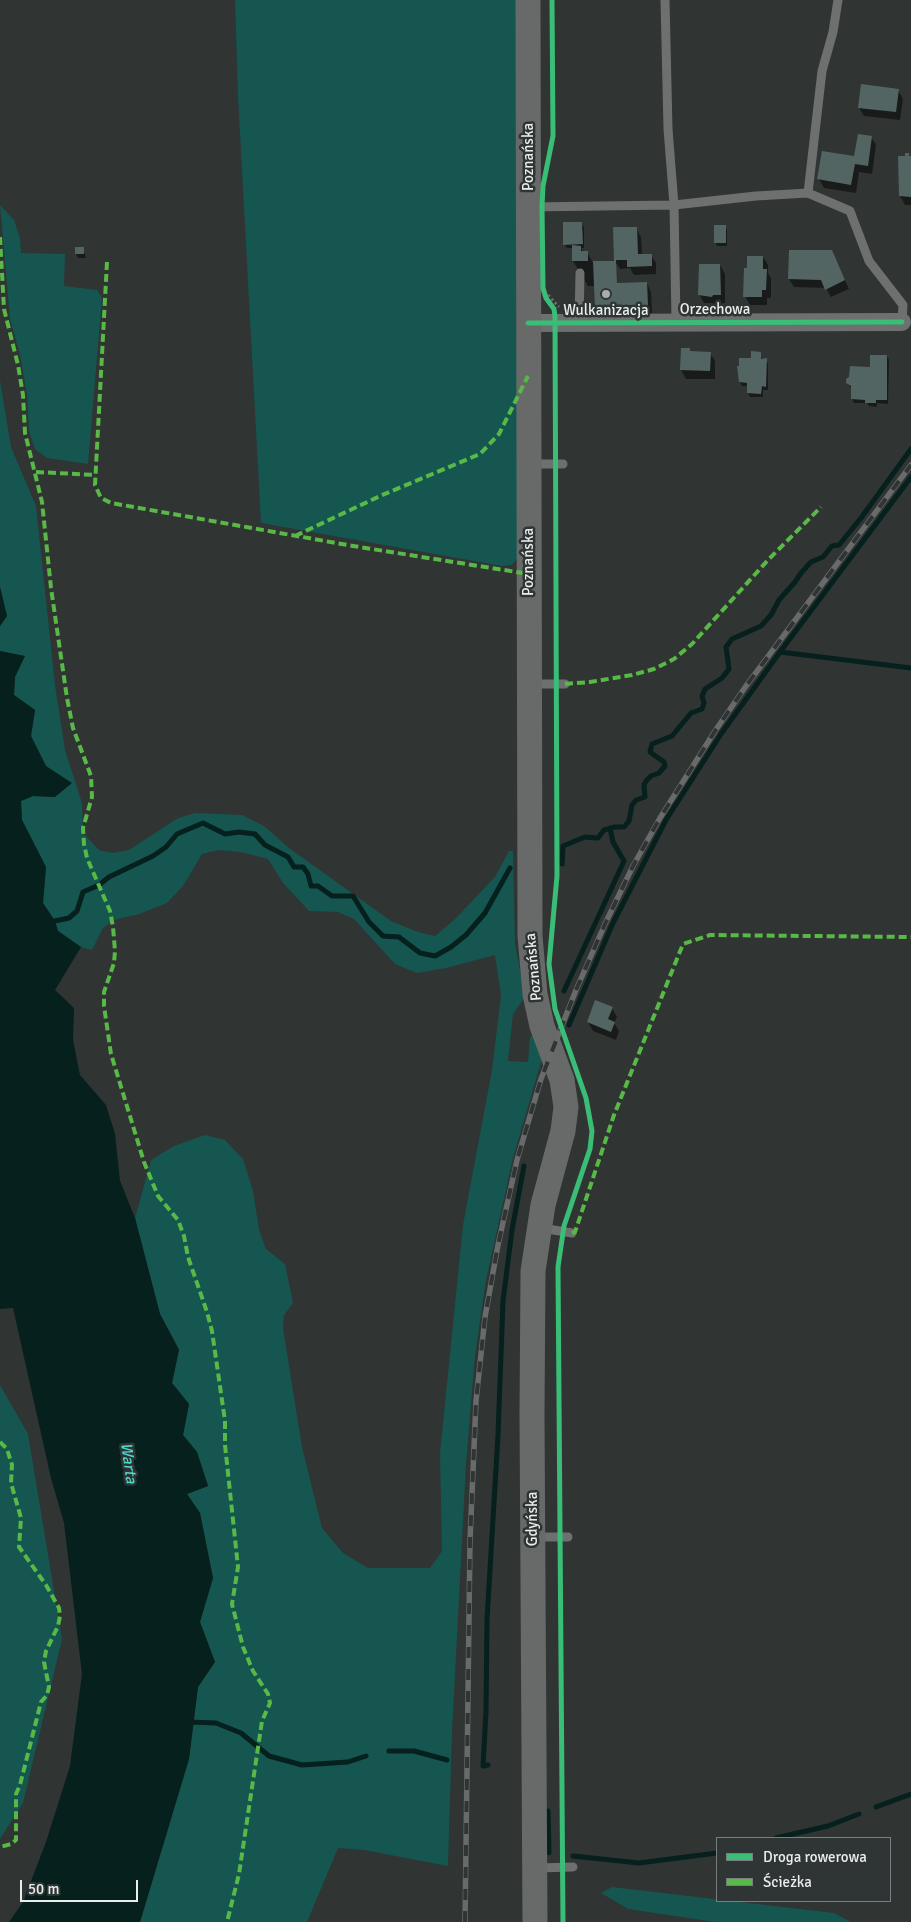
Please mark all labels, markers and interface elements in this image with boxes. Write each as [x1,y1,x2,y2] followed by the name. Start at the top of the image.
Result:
[520,123,538,191] street label: Poznańska
[600,288,612,300] marker: Wulkanizacja
[680,301,750,319] street label: Orzechowa
[563,302,649,320] place label: Wulkanizacja
[520,528,538,596] street label: Poznańska
[522,932,546,1002] street label: Poznańska
[116,1441,140,1485] water label: Warta
[524,1492,542,1546] street label: Gdyńska
[716,1837,891,1902] legend
[763,1848,867,1866] text: Droga rowerowa
[22,1870,140,1902] scale bar
[763,1873,812,1891] text: Ścieżka
[28,1880,59,1898] text: 50 m

